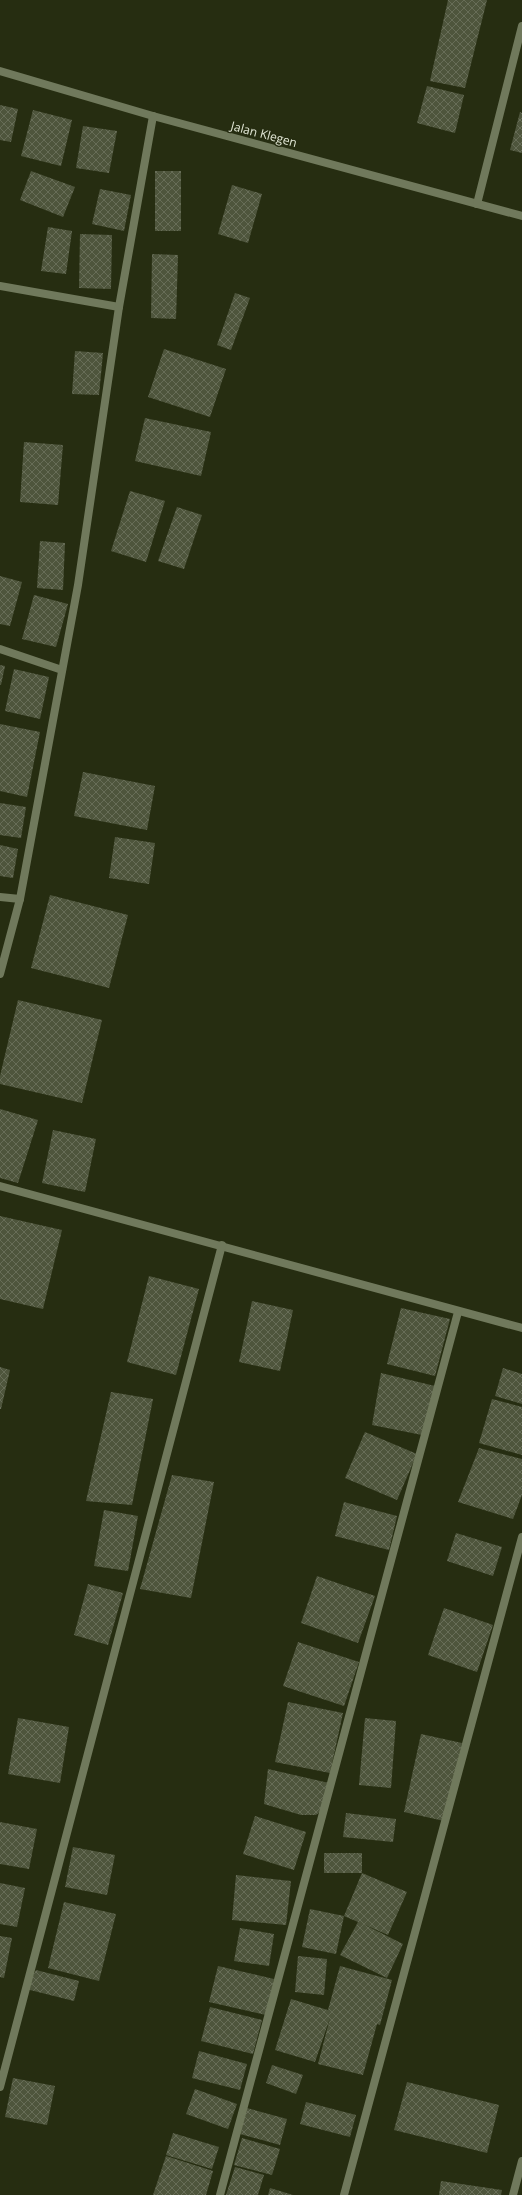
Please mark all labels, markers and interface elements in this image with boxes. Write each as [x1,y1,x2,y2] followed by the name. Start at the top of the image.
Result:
[228,117,299,151] street label: Jalan Klegen

